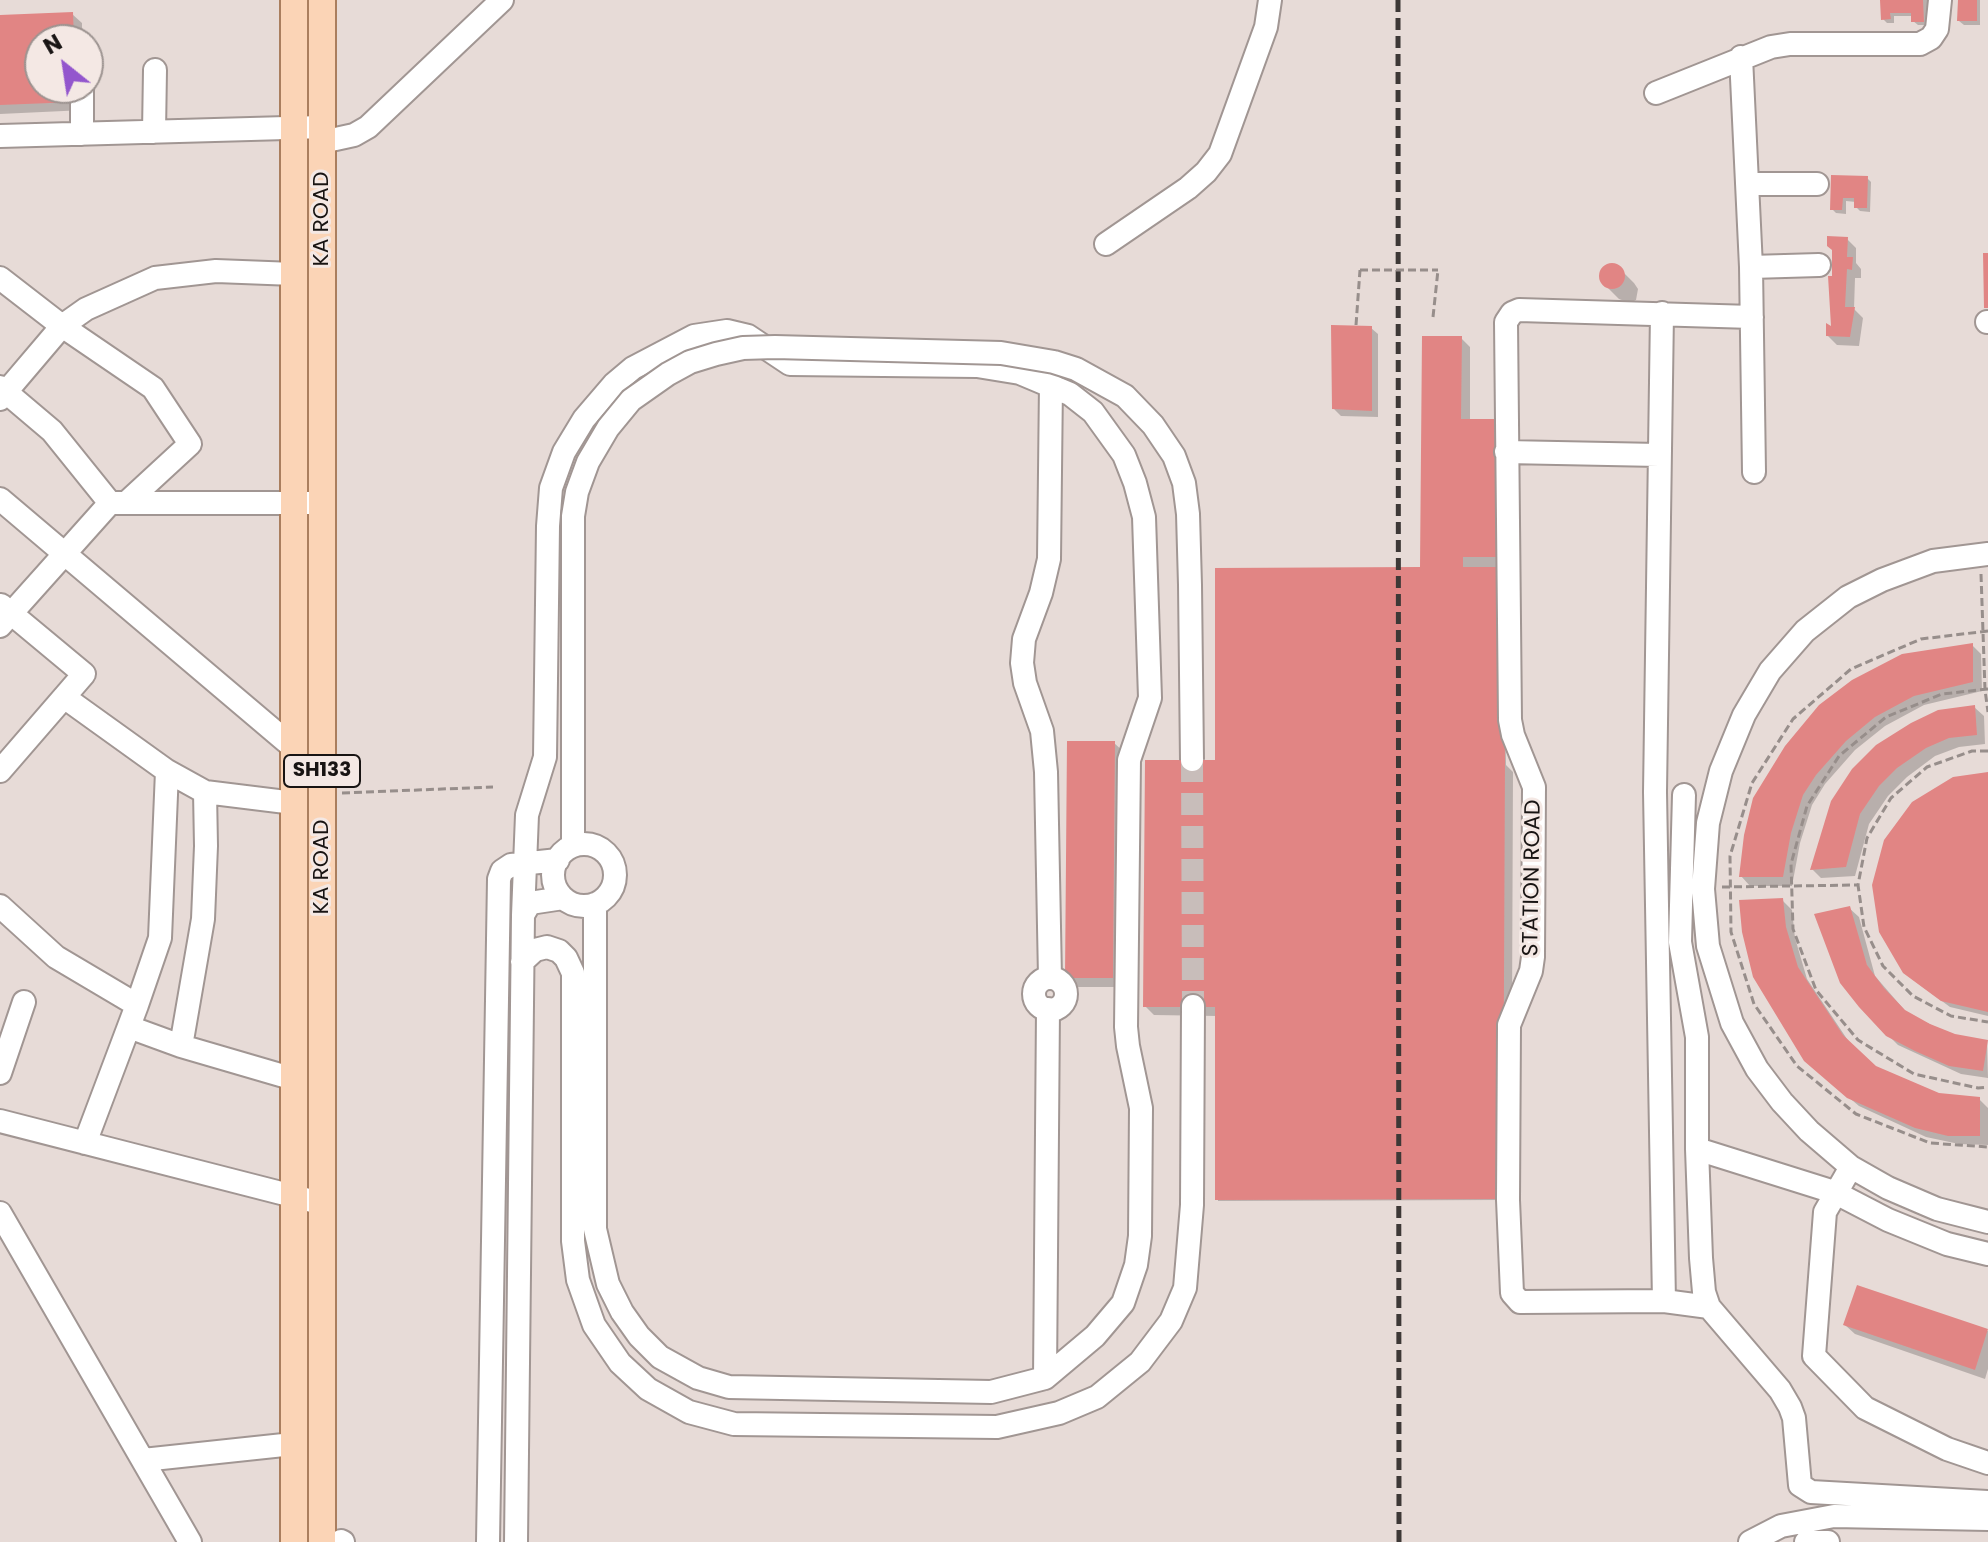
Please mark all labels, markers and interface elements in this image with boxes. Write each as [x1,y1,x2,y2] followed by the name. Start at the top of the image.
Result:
[24,24,104,104] north arrow
[38,27,68,62] text: N
[309,172,335,266] street label: KA ROAD
[284,755,360,787] road number: SH133
[1518,799,1548,957] street label: STATION ROAD
[309,820,335,914] street label: KA ROAD

